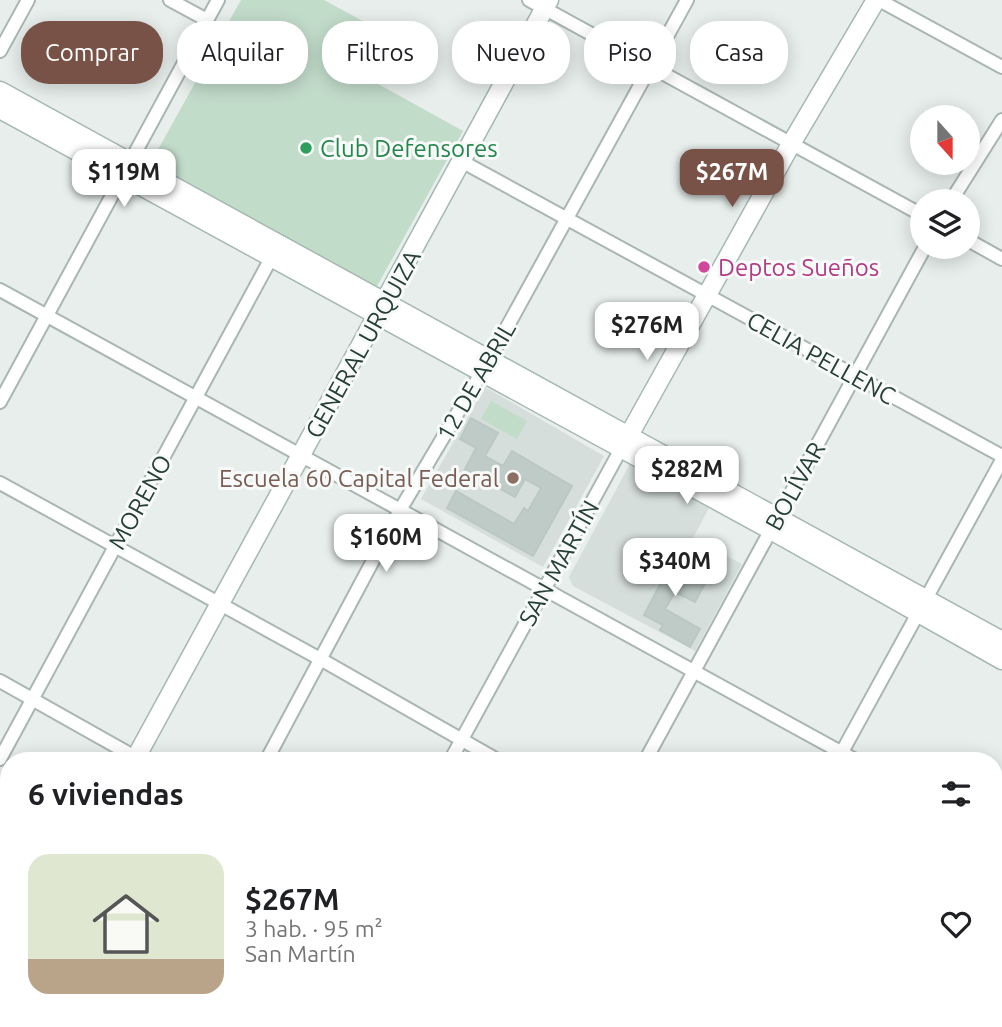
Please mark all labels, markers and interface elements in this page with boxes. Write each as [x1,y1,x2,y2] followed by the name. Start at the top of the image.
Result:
[21,21,163,84] chip: Comprar
[177,21,308,84] chip: Alquilar
[322,21,438,84] chip: Filtros
[452,21,570,84] chip: Nuevo
[584,21,676,84] chip: Piso
[690,21,788,84] chip: Casa
[910,105,980,175] north arrow
[910,105,980,259] map controls
[320,135,498,162] place label: Club Defensores
[298,140,314,156] marker: Club Defensores
[75,150,173,209] pin: $119M
[683,150,781,209] pin: $267M
[88,159,160,184] text: $119M
[696,159,768,184] text: $267M
[910,189,980,259] button: layers
[300,245,426,443] street label: GENERAL URQUIZA
[718,254,879,281] place label: Deptos Sueños
[696,259,712,275] marker: Deptos Sueños
[598,302,696,362] pin: $276M
[742,306,900,410] street label: CELIA PELLENC
[611,312,683,337] text: $276M
[431,317,521,445] street label: 12 DE ABRIL
[759,437,830,535] street label: BOLÍVAR
[638,447,736,506] pin: $282M
[103,450,177,554] street label: MORENO
[651,456,723,481] text: $282M
[219,465,499,492] place label: Escuela 60 Capital Federal
[505,470,521,486] marker: Escuela 60 Capital Federal
[513,495,604,630] street label: SAN MARTÍN
[337,514,435,574] pin: $160M
[350,524,422,549] text: $160M
[626,538,724,598] pin: $340M
[639,548,711,573] text: $340M
[937,775,975,813] icon: filters
[28,777,184,811] text: 6 viviendas
[84,882,168,966] icon: home
[245,882,339,916] text: $267M
[937,905,975,943] icon: heart
[245,916,383,941] text: 3 hab. · 95 m²
[245,941,356,966] text: San Martín

